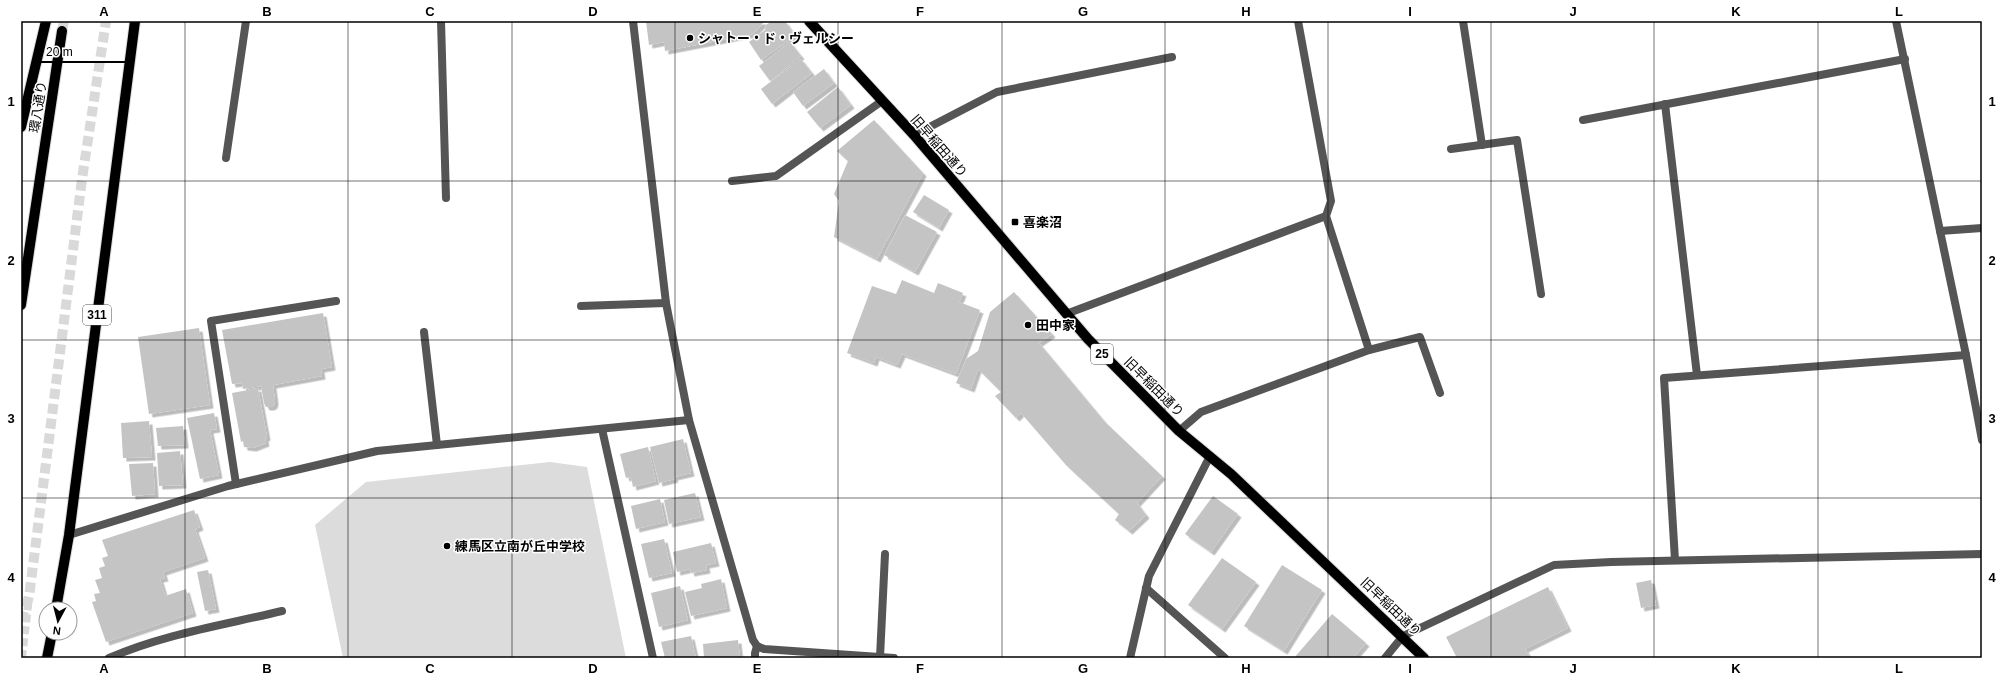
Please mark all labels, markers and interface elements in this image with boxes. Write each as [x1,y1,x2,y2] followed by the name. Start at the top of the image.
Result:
[99,4,109,19] text: A
[262,4,272,19] text: B
[425,4,435,19] text: C
[588,4,598,19] text: D
[753,4,762,19] text: E
[916,4,924,19] text: F
[1078,4,1088,19] text: G
[1241,4,1251,19] text: H
[1408,4,1412,19] text: I
[1569,4,1577,19] text: J
[1731,4,1741,19] text: K
[1895,4,1903,19] text: L
[698,31,854,46] place label: シャトー・ド・ヴェルシー
[685,33,695,43] marker: シャトー・ド・ヴェルシー
[40,38,133,64] scale bar
[46,45,73,59] text: 20 m
[27,80,49,134] street label: 環八通り
[7,94,15,109] text: 1
[1988,94,1996,109] text: 1
[908,112,970,180] street label: 旧早稲田通り
[1023,215,1062,230] place label: 喜楽沼
[1010,217,1020,227] marker: 喜楽沼
[7,253,15,268] text: 2
[1988,253,1996,268] text: 2
[83,305,111,325] road number: 311
[1036,318,1075,333] place label: 田中家
[1023,320,1033,330] marker: 田中家
[1091,344,1113,364] road number: 25
[1121,354,1187,420] street label: 旧早稲田通り
[7,411,15,426] text: 3
[1988,411,1996,426] text: 3
[454,539,585,554] place label: 練馬区立南が丘中学校
[442,541,452,551] marker: 練馬区立南が丘中学校
[7,570,15,585] text: 4
[1988,570,1996,585] text: 4
[1358,575,1424,639] street label: 旧早稲田通り
[38,601,78,641] north arrow
[52,624,61,637] text: N
[99,661,109,676] text: A
[262,661,272,676] text: B
[425,661,435,676] text: C
[588,661,598,676] text: D
[753,661,762,676] text: E
[916,661,924,676] text: F
[1078,661,1088,676] text: G
[1241,661,1251,676] text: H
[1408,661,1412,676] text: I
[1569,661,1577,676] text: J
[1731,661,1741,676] text: K
[1895,661,1903,676] text: L

